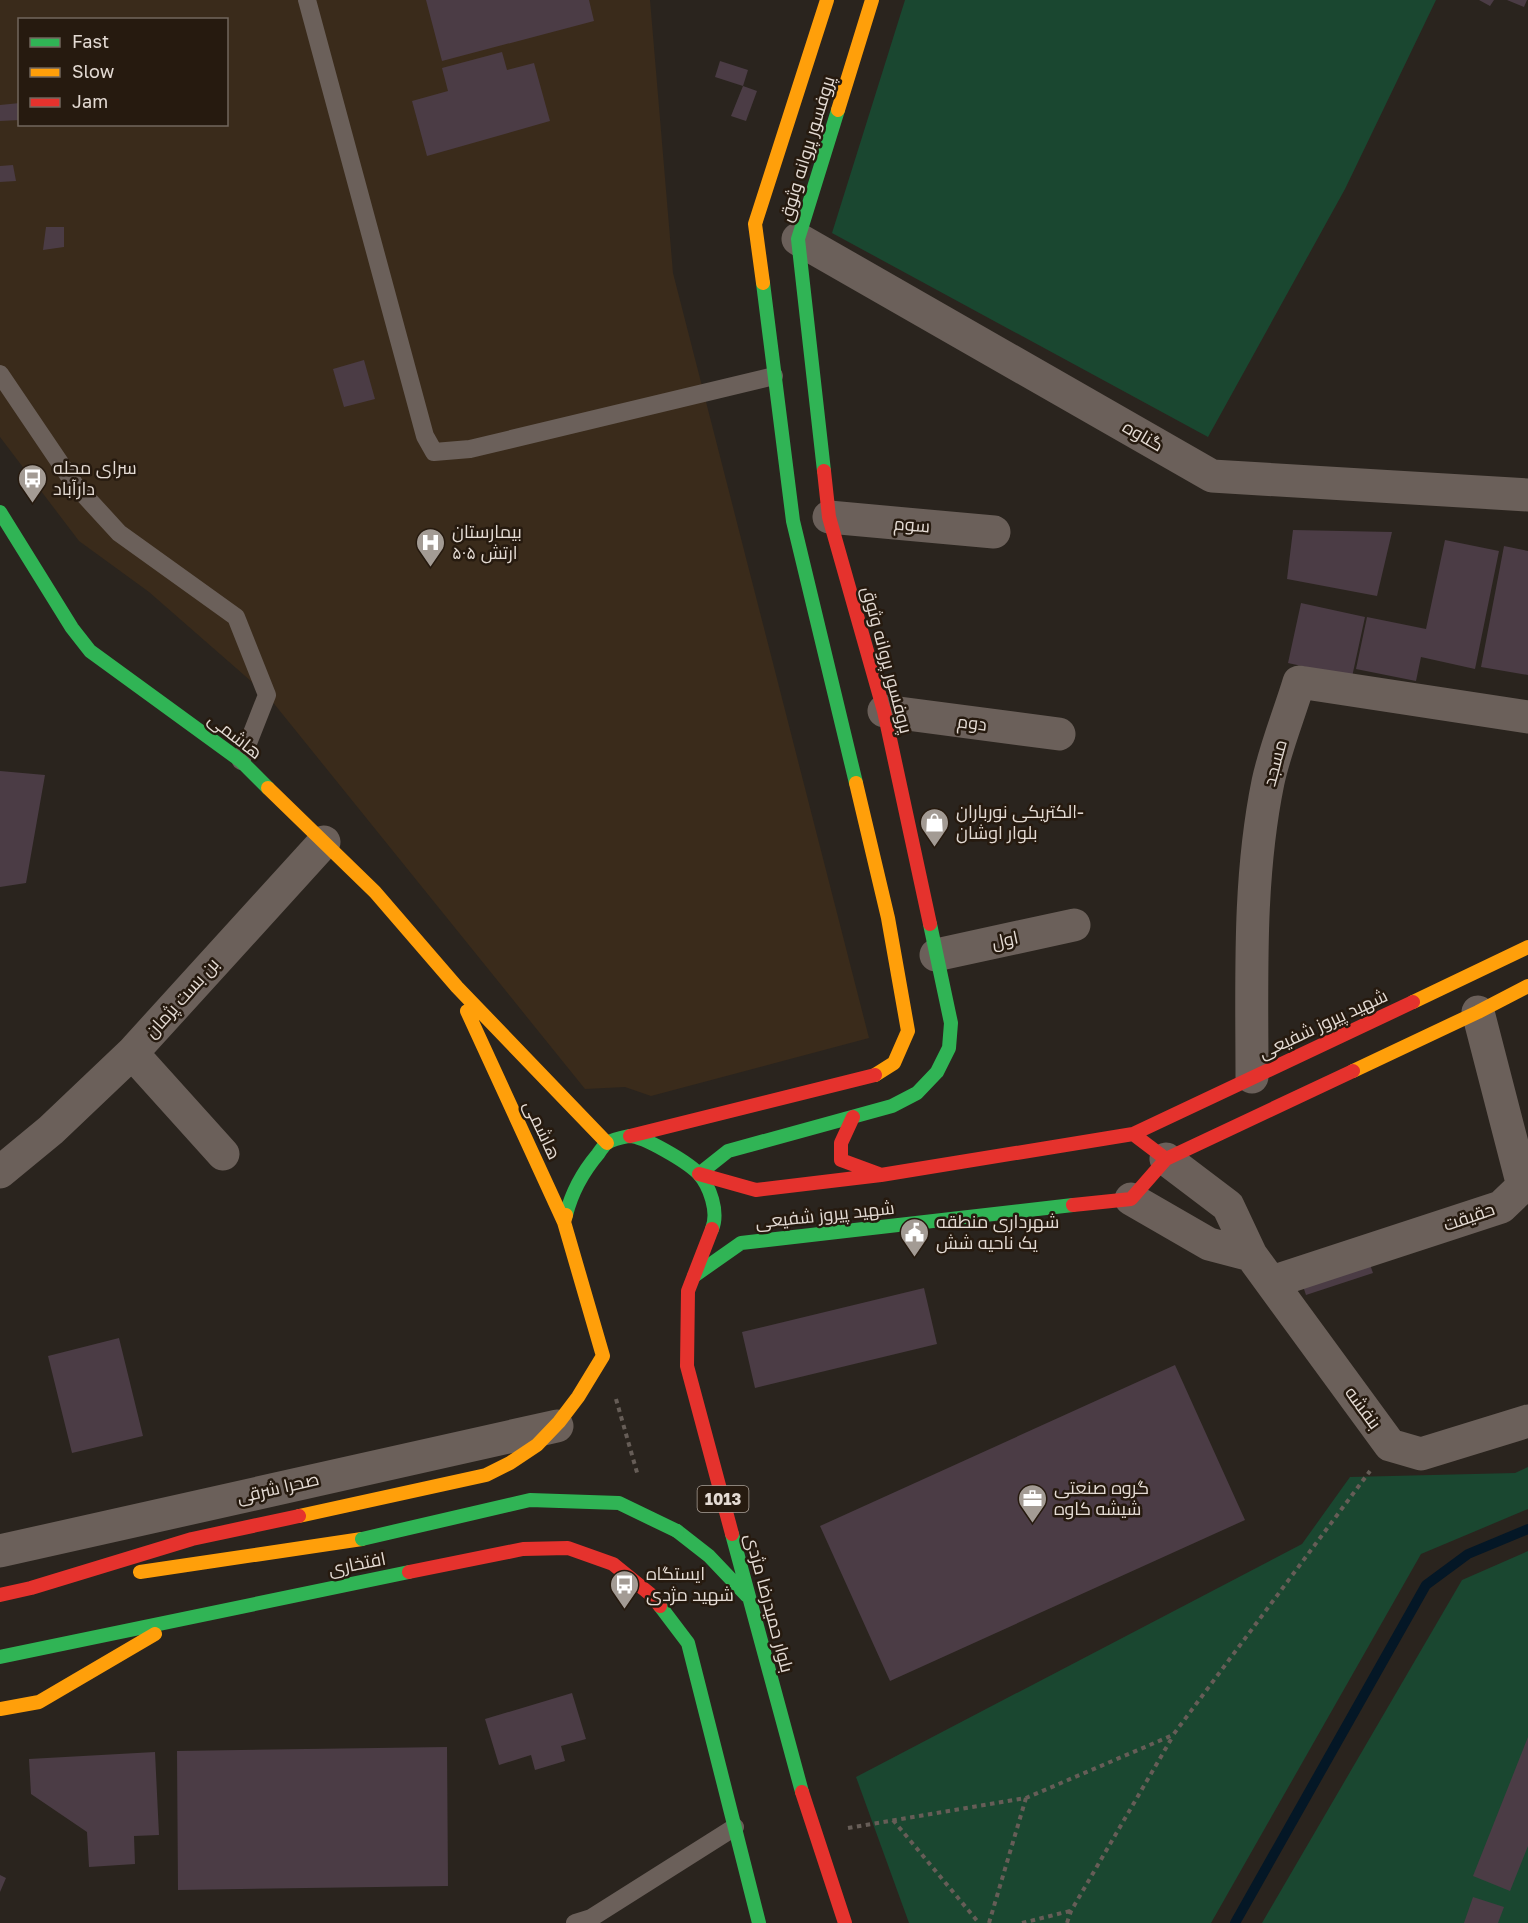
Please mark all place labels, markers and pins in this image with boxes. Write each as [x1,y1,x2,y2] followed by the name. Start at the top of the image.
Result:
[53,456,137,500] place label: سرای محله دارآباد
[16,462,48,504] bus stop icon: سرای محله دارآباد
[452,520,522,564] place label: بیمارستان ۵۰۵ ارتش
[415,526,447,568] hospital icon: بیمارستان ۵۰۵ ارتش
[956,800,1084,844] place label: الکتریکی نورباران- بلوار اوشان
[919,806,951,848] shop icon: الکتریکی نورباران- بلوار اوشان
[936,1210,1059,1254] place label: شهرداری منطقه یک ناحیه شش
[899,1216,931,1258] public building icon: شهرداری منطقه یک ناحیه شش
[1054,1476,1149,1520] place label: گروه صنعتی شیشه کاوه
[1017,1482,1049,1524] office icon: گروه صنعتی شیشه کاوه
[646,1562,734,1606] place label: ایستگاه شهید مژدی
[609,1568,641,1610] bus stop icon: ایستگاه شهید مژدی

